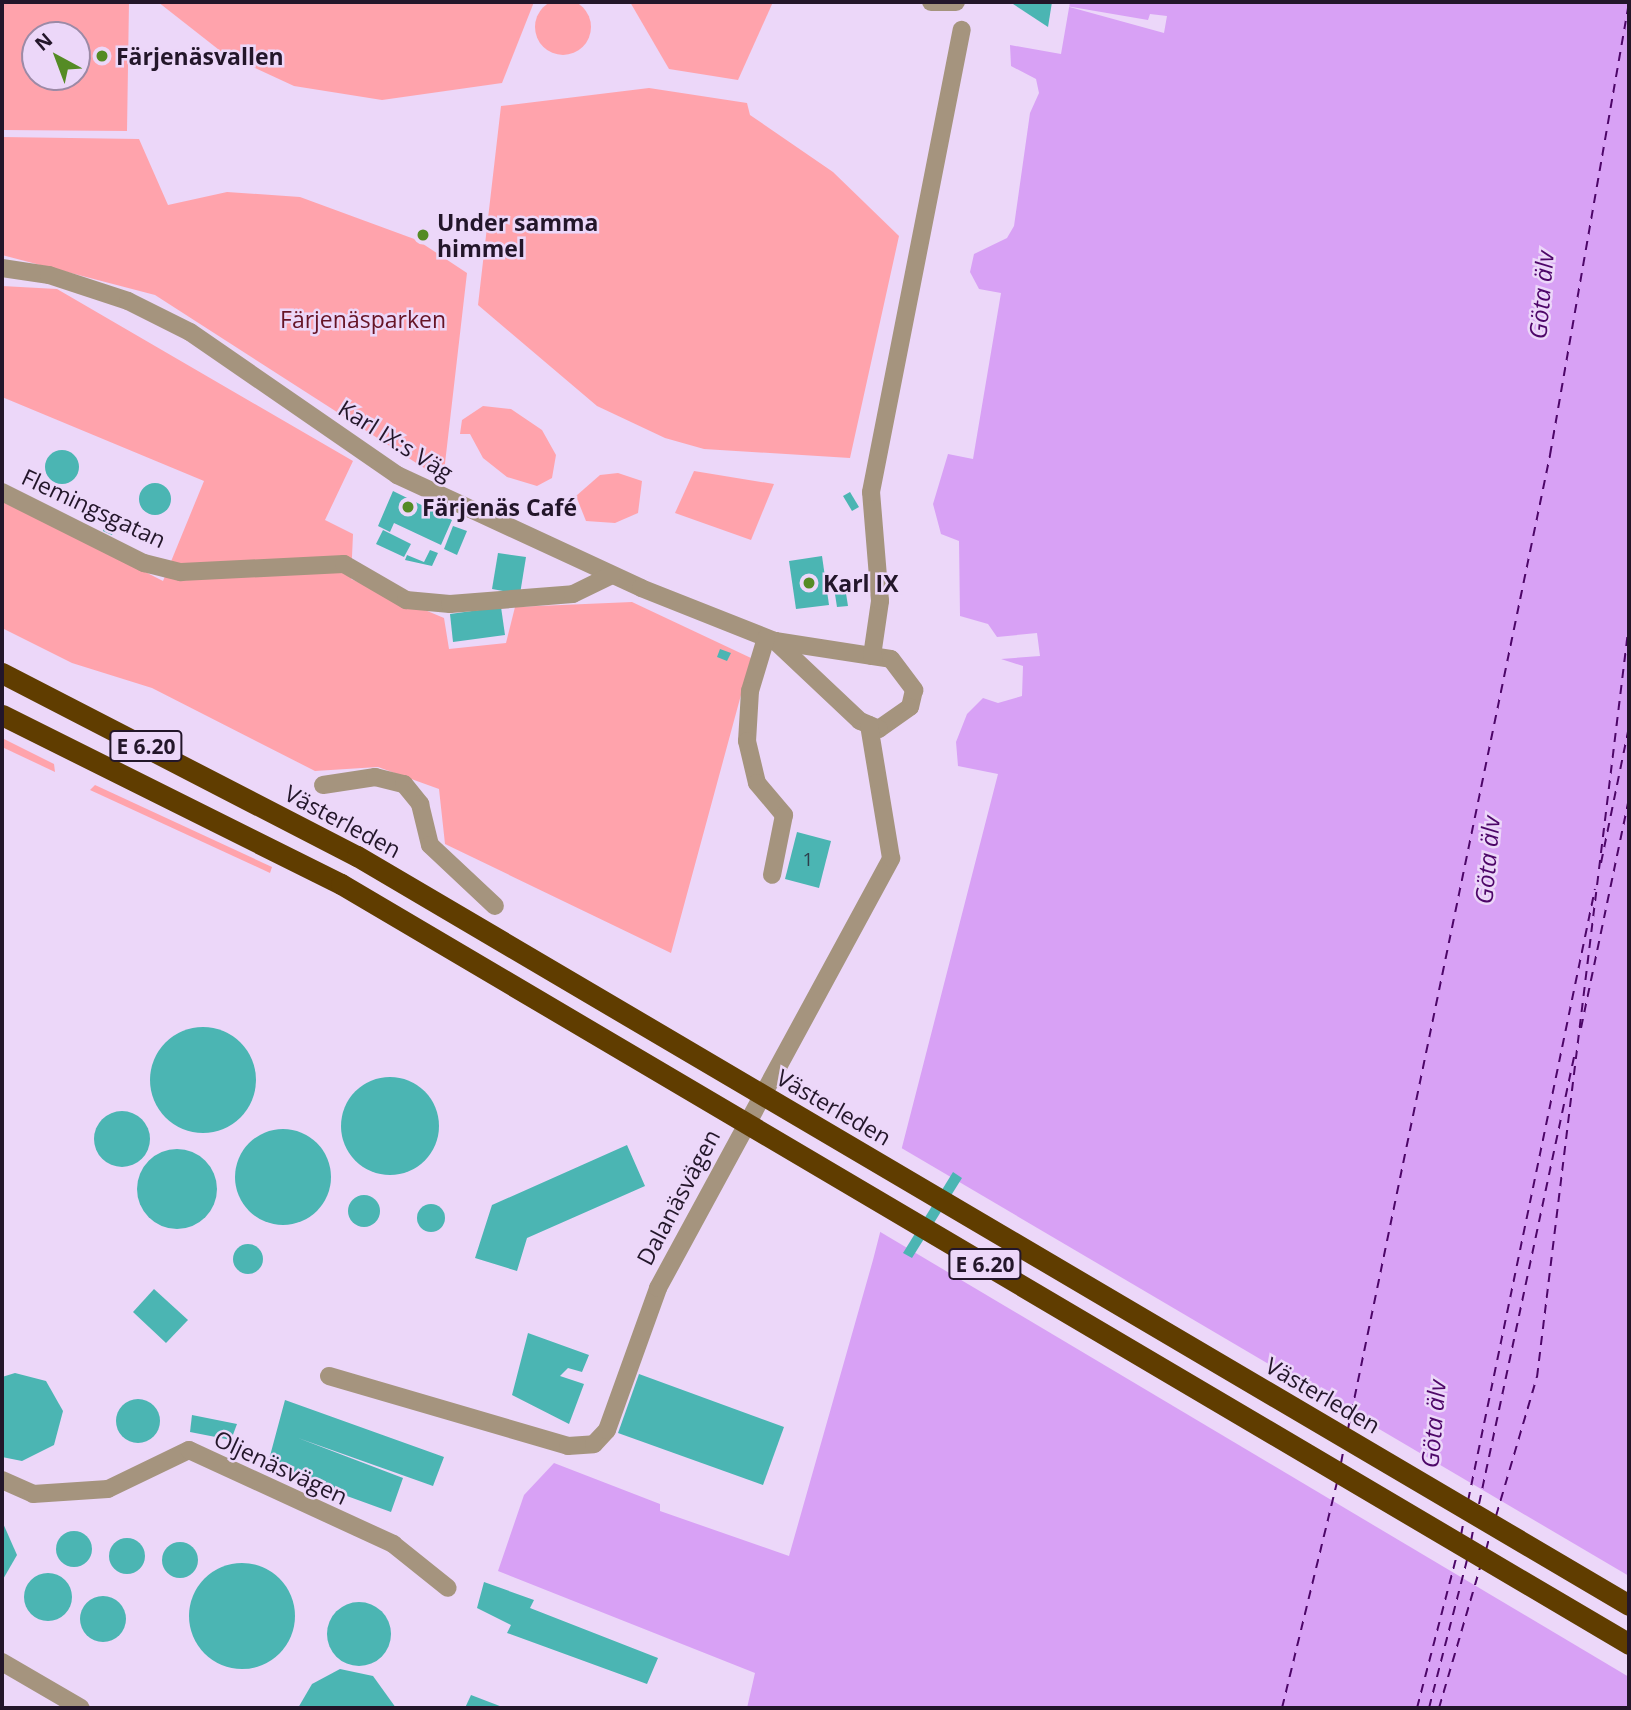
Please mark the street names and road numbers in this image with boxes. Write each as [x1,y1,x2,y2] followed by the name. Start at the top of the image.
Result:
[334,394,458,486] street label: Karl IX:s Väg
[18,463,170,553] street label: Flemingsgatan
[109,728,183,764] road number: E 6.20
[280,779,406,863] street label: Västerleden
[772,1063,896,1151] street label: Västerleden
[631,1124,725,1270] street label: Dalanäsvägen
[948,1246,1022,1282] road number: E 6.20
[1261,1351,1385,1439] street label: Västerleden
[210,1424,352,1510] street label: Oljenäsvägen

